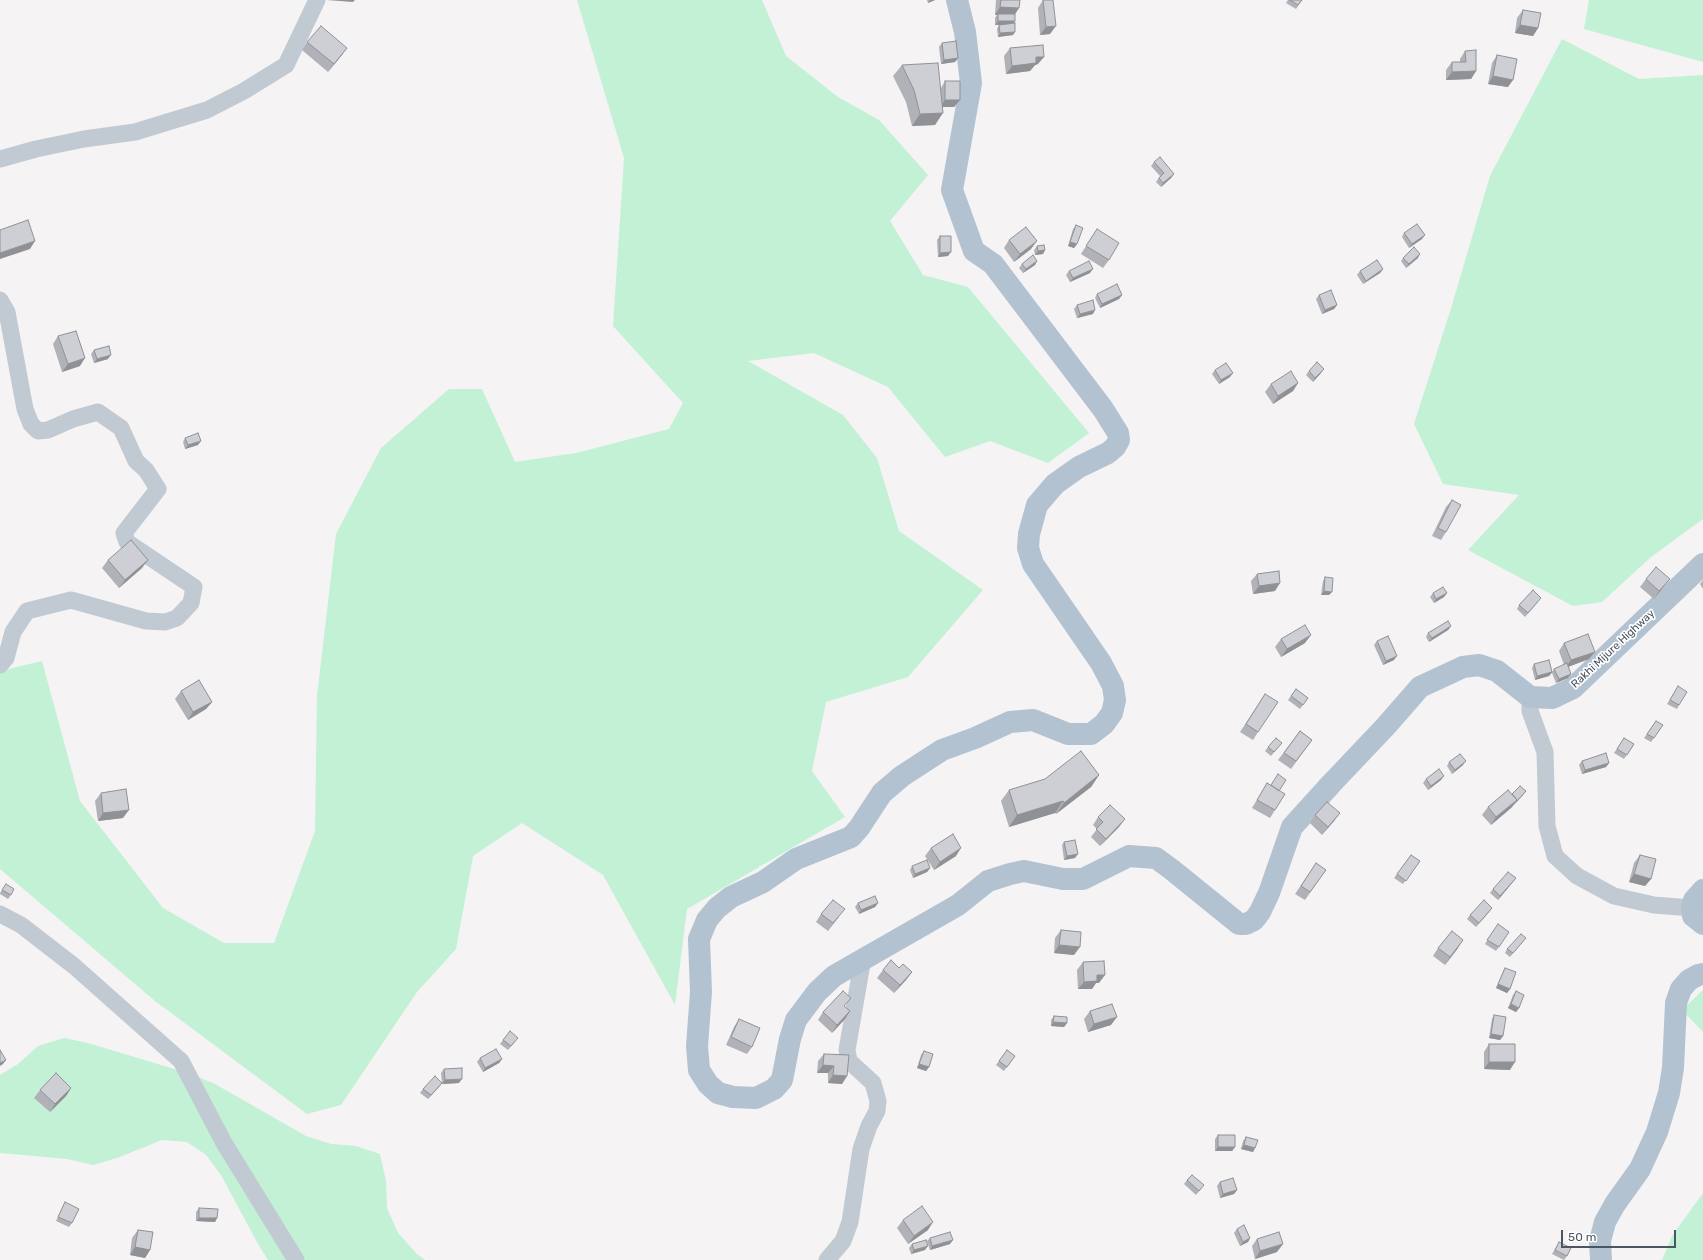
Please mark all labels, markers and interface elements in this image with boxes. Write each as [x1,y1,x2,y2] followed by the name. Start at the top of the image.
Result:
[1569,607,1657,691] street label: Rakhi Mijure Highway
[1563,1222,1678,1248] scale bar
[1568,1230,1596,1244] text: 50 m

